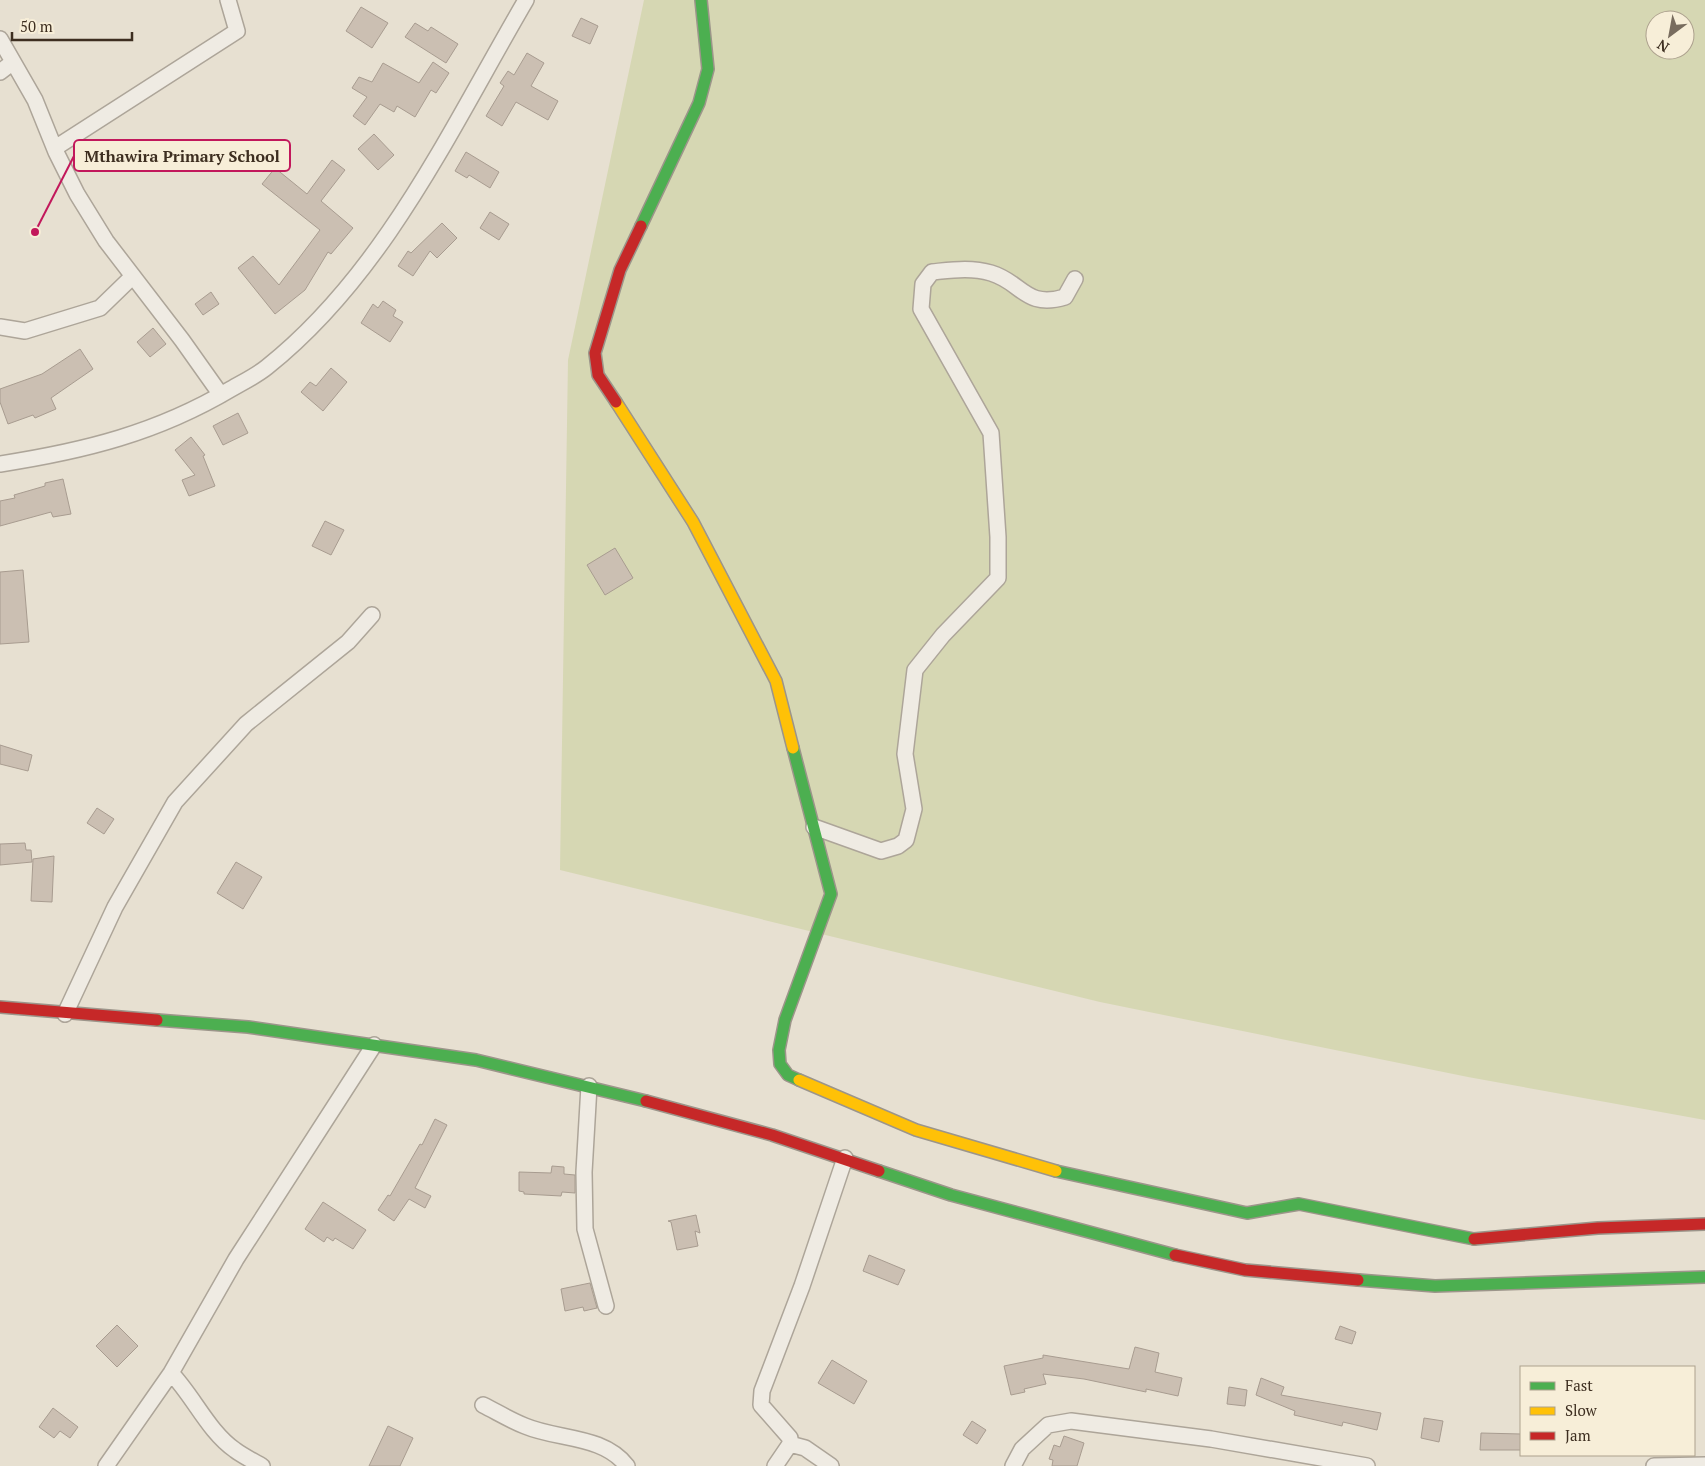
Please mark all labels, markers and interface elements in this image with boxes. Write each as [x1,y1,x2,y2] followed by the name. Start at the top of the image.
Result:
[12,10,132,42] scale bar
[1645,10,1695,60] north arrow
[20,16,53,36] text: 50 m
[1653,35,1672,57] text: N
[74,140,290,171] callout: Mthawira Primary School
[84,145,280,167] text: Mthawira Primary School
[1520,1366,1695,1456] legend
[1565,1375,1593,1395] text: Fast
[1565,1400,1598,1420] text: Slow
[1565,1425,1591,1445] text: Jam

